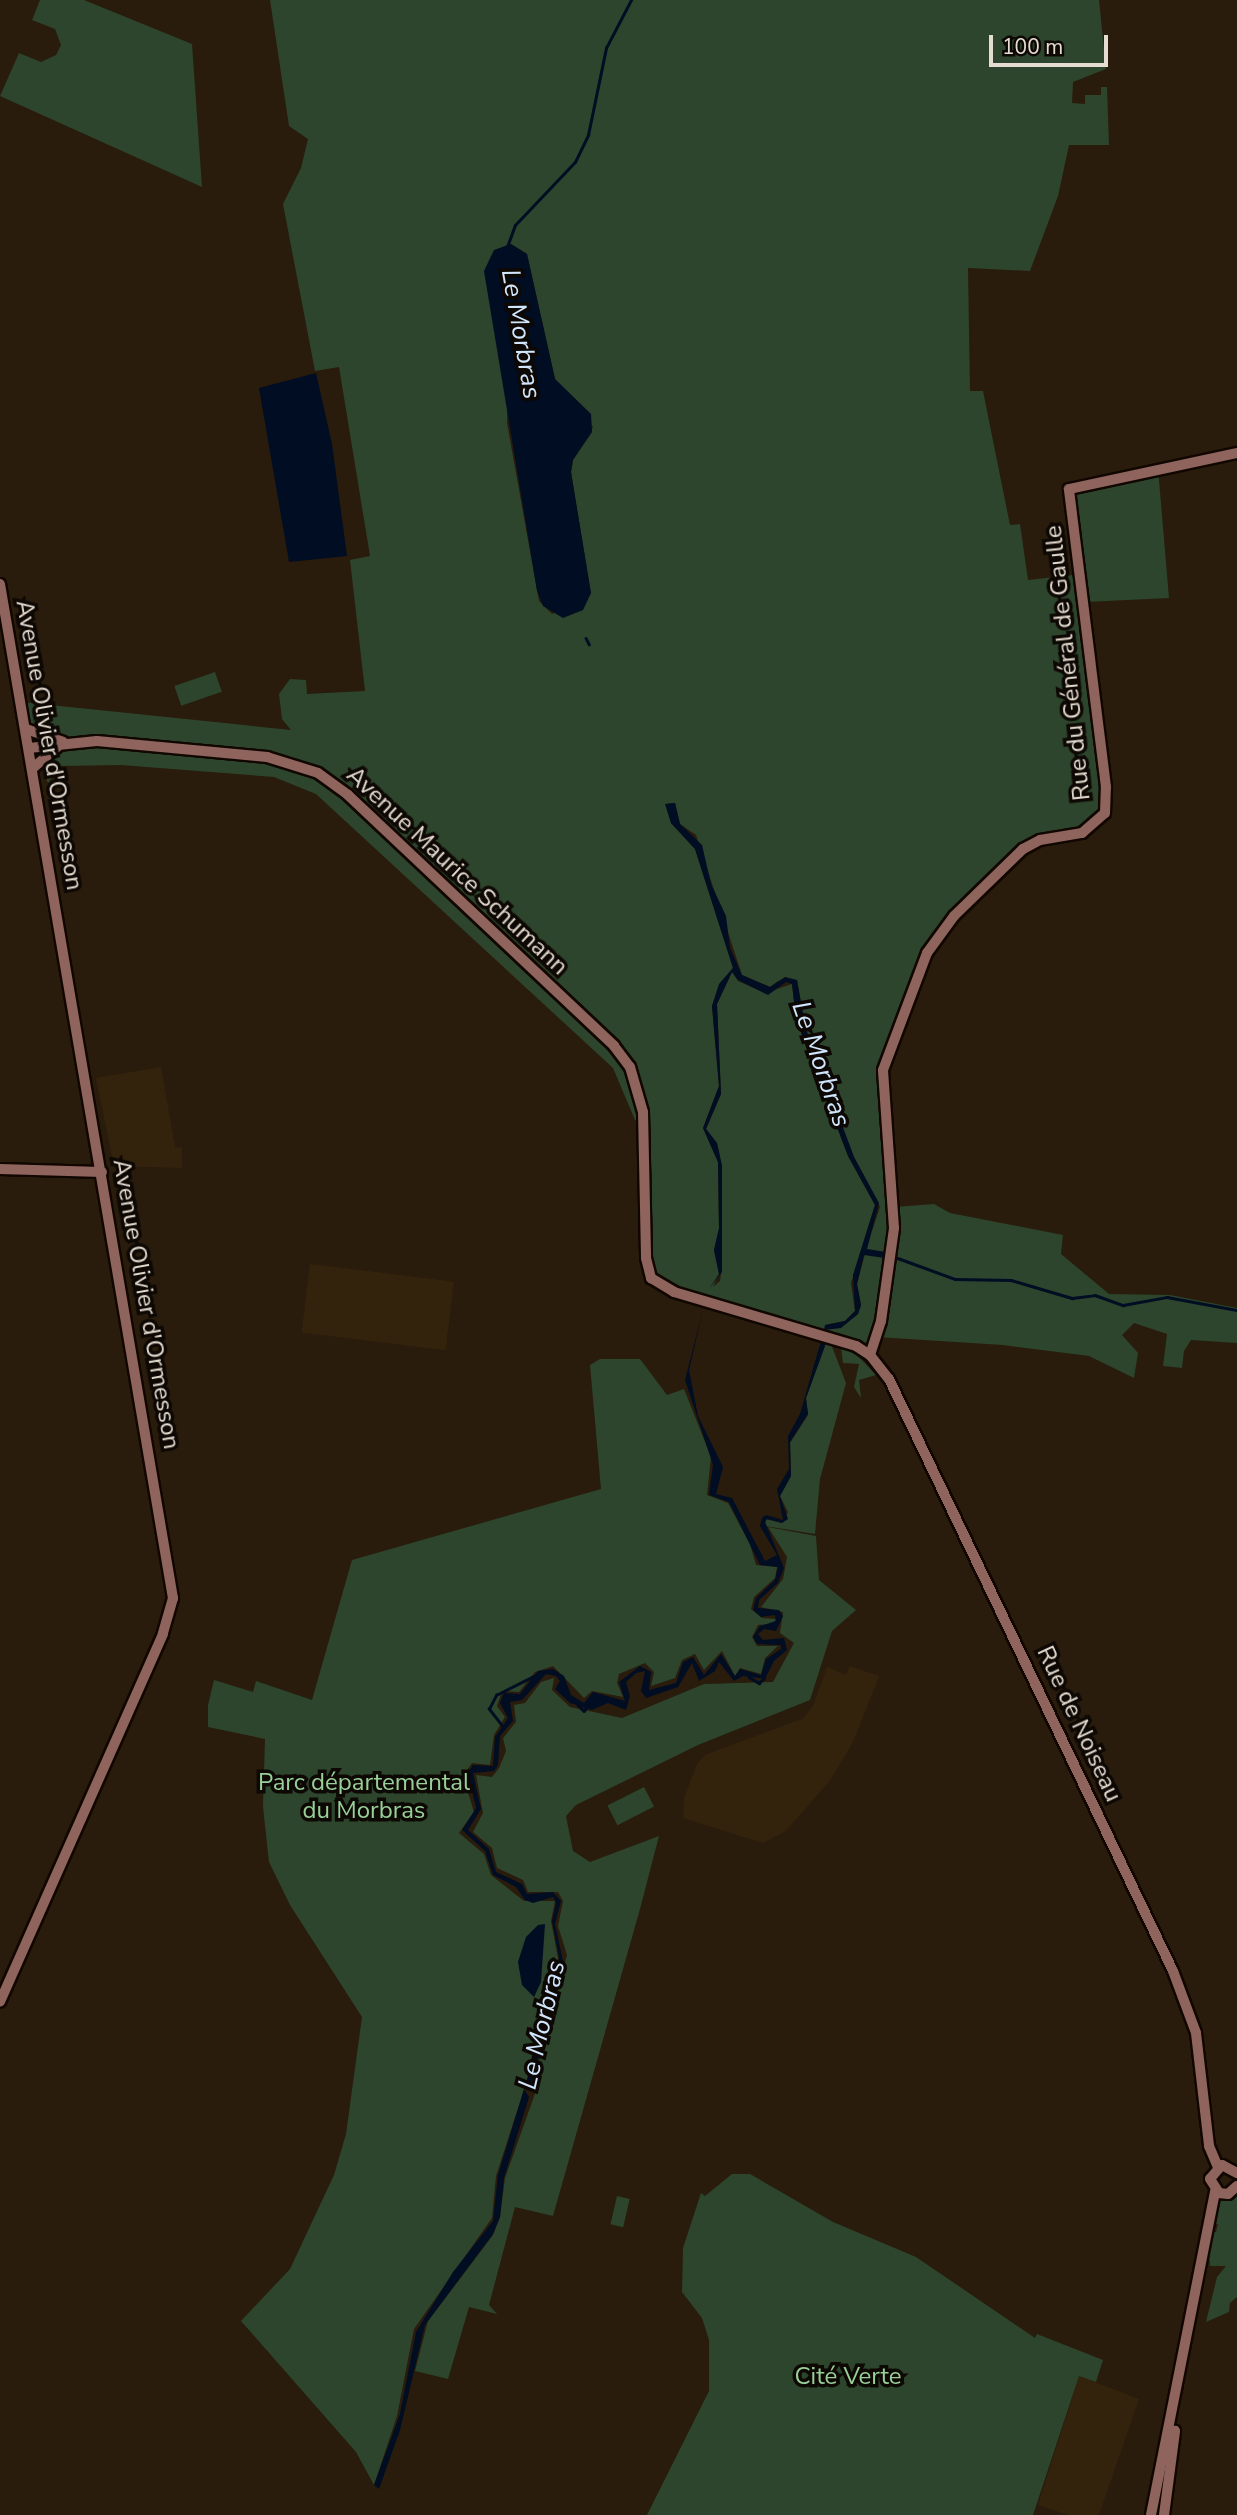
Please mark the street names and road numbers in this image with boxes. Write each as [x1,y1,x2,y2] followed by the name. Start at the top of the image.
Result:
[1039,524,1097,802] street label: Rue du Général de Gaulle
[9,598,89,892] street label: Avenue Olivier d'Ormesson
[340,761,574,981] street label: Avenue Maurice Schumann
[106,1157,186,1451] street label: Avenue Olivier d'Ormesson
[1030,1642,1128,1806] street label: Rue de Noiseau

